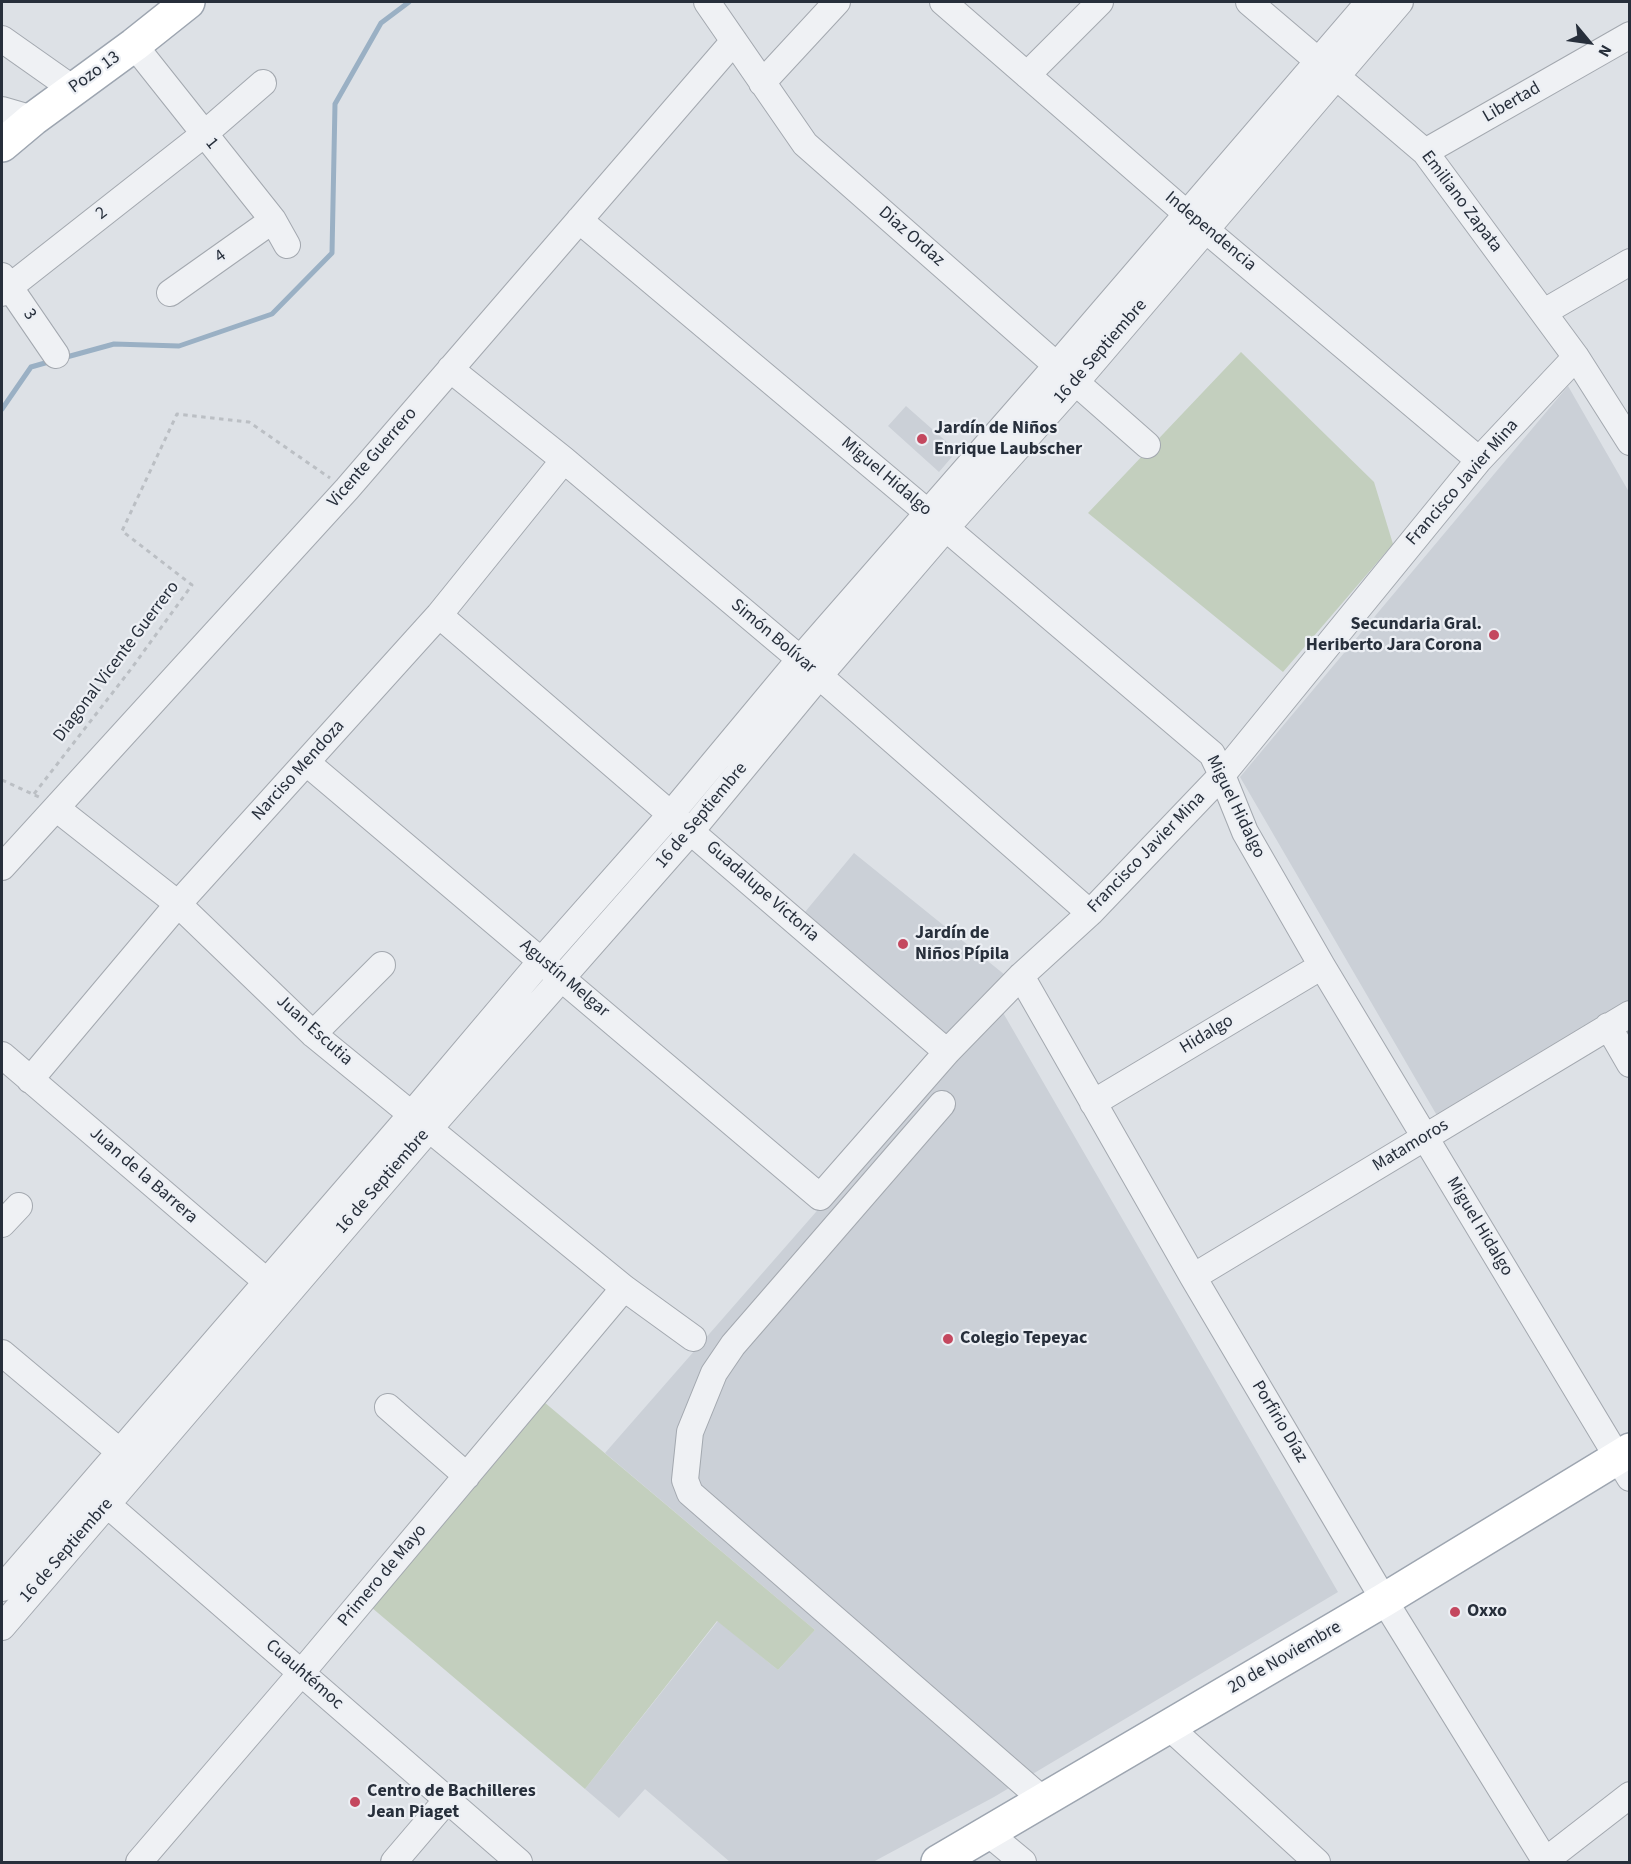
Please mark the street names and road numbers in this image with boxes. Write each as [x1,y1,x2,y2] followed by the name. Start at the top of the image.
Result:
[65,47,125,99] street label: Pozo 13
[1479,78,1545,128] street label: Libertad
[200,134,222,154] street label: 1
[1416,147,1506,257] street label: Emiliano Zapata
[1160,187,1260,277] street label: Independencia
[874,202,948,272] street label: Diaz Ordaz
[92,203,112,225] street label: 2
[211,246,231,268] street label: 4
[1050,295,1152,409] street label: 16 de Septiembre
[18,305,40,325] street label: 3
[324,404,422,512] street label: Vicente Guerrero
[1402,415,1524,551] street label: Francisco Javier Mina
[836,433,936,521] street label: Miguel Hidalgo
[49,577,185,747] street label: Diagonal Vicente Guerrero
[726,595,820,679] street label: Simón Bolívar
[248,716,350,826] street label: Narciso Mendoza
[1201,752,1269,862] street label: Miguel Hidalgo
[651,759,753,873] street label: 16 de Septiembre
[1084,788,1210,918] street label: Francisco Javier Mina
[701,837,823,947] street label: Guadalupe Victoria
[515,935,613,1023] street label: Agustín Melgar
[271,991,357,1071] street label: Juan Escutia
[1176,1011,1238,1059] street label: Hidalgo
[1369,1115,1453,1177] street label: Matamoros
[84,1123,202,1229] street label: Juan de la Barrera
[332,1125,434,1239] street label: 16 de Septiembre
[1441,1173,1517,1281] street label: Miguel Hidalgo
[1246,1377,1312,1467] street label: Porfirio Díaz
[16,1494,118,1608] street label: 16 de Septiembre
[334,1520,432,1632] street label: Primero de Mayo
[1225,1617,1345,1699] street label: 20 de Noviembre
[261,1635,347,1715] street label: Cuauhtémoc

